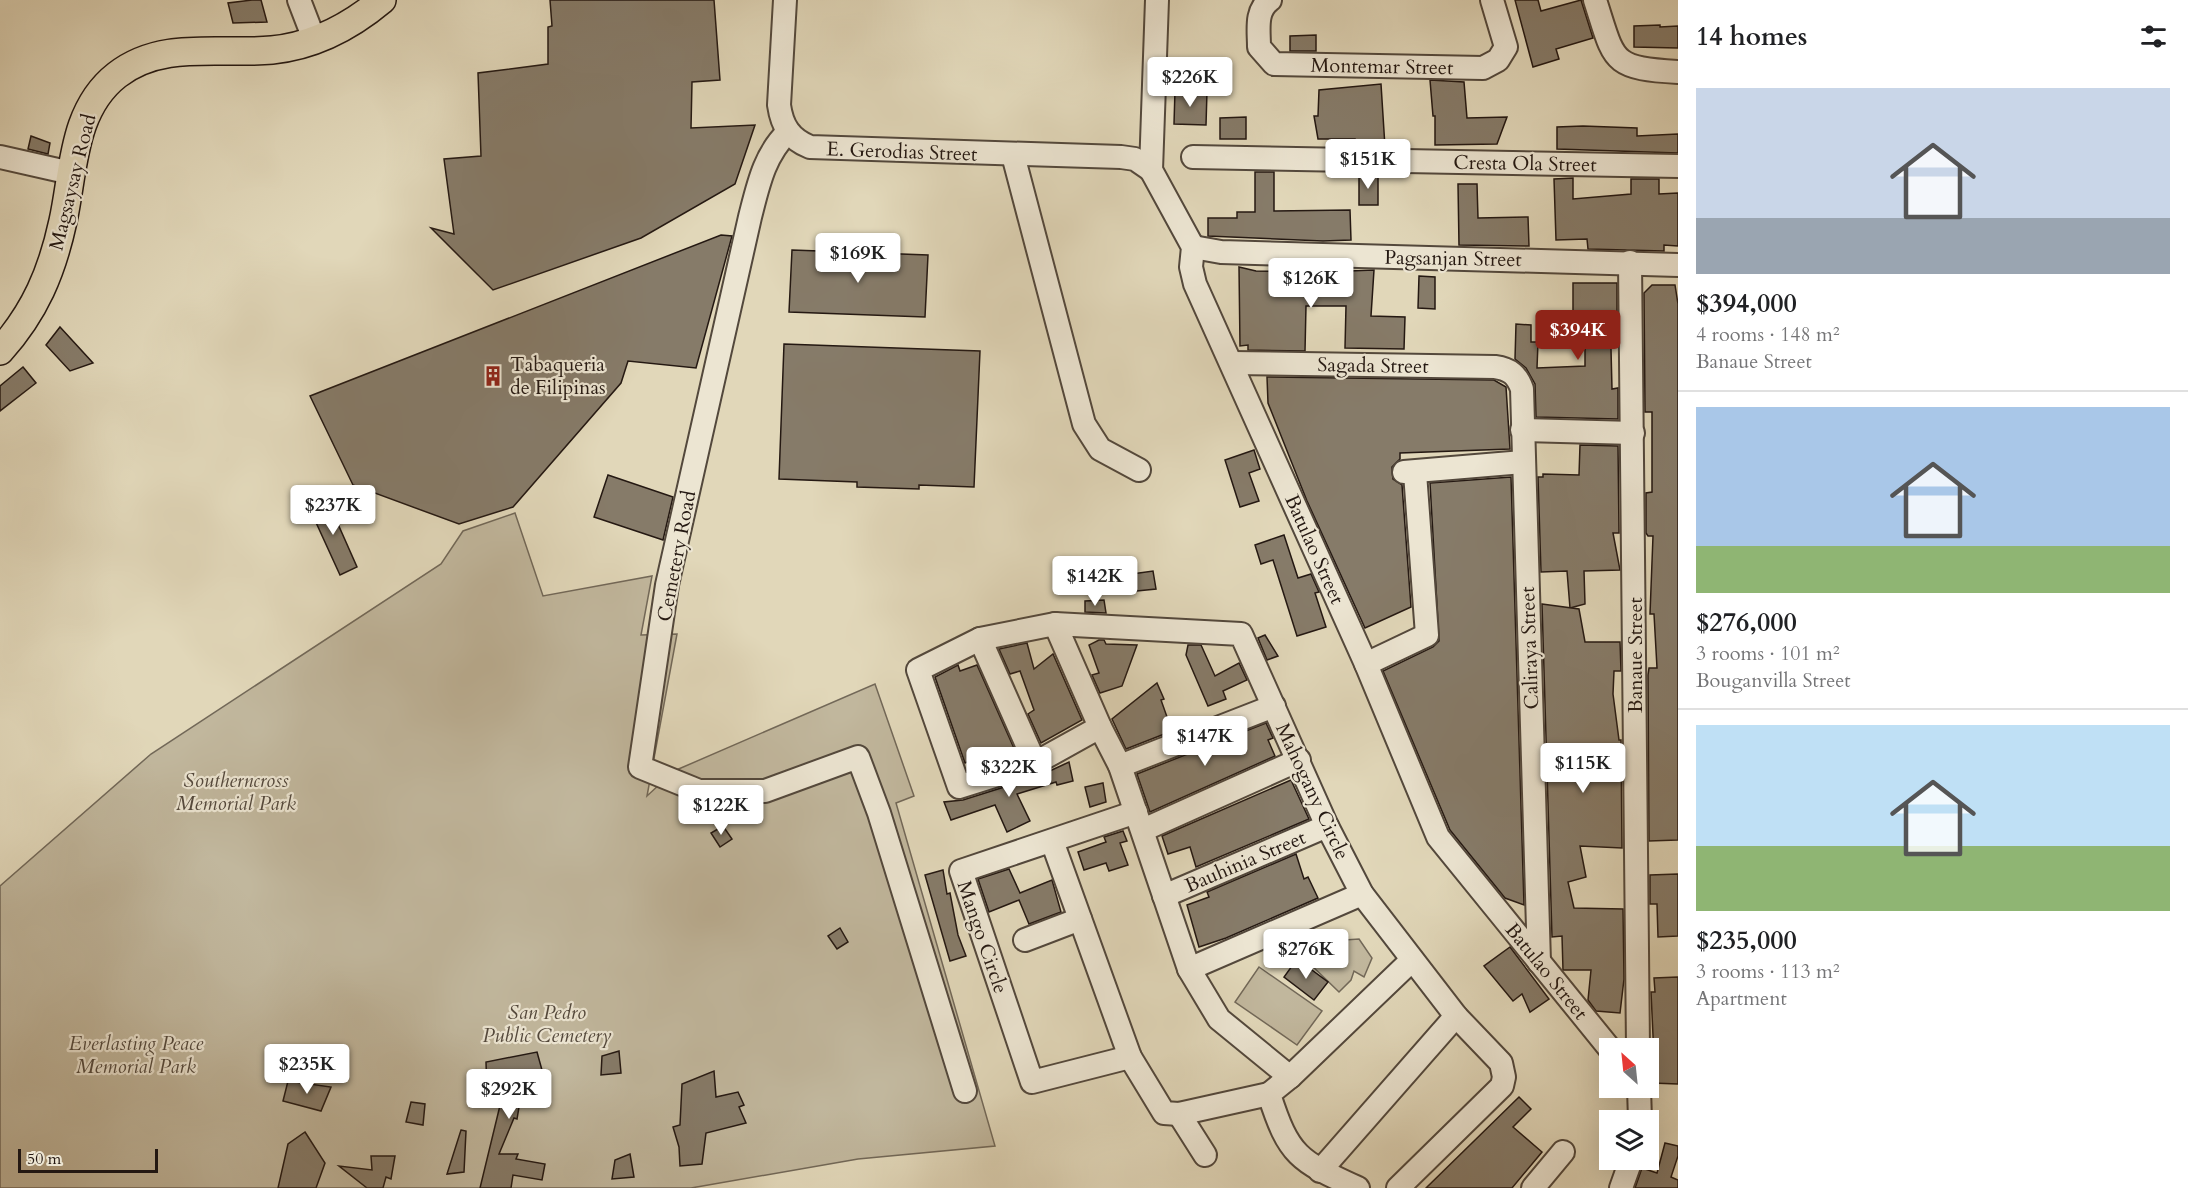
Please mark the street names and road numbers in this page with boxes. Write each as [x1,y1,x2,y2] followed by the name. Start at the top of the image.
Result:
[1310,52,1454,81] street label: Montemar Street
[42,111,103,253] street label: Magsaysay Road
[826,135,979,168] street label: E. Gerodias Street
[1453,149,1597,178] street label: Cresta Ola Street
[1384,244,1523,273] street label: Pagsanjan Street
[1317,351,1430,380] street label: Sagada Street
[651,488,702,624] street label: Cemetery Road
[1278,490,1351,609] street label: Batulao Street
[1514,585,1545,710] street label: Caliraya Street
[1622,596,1649,713] street label: Banaue Street
[1269,718,1356,864] street label: Mahogany Circle
[1181,824,1310,899] street label: Bauhinia Street
[951,877,1014,997] street label: Mango Circle
[1499,917,1595,1026] street label: Batulao Street

